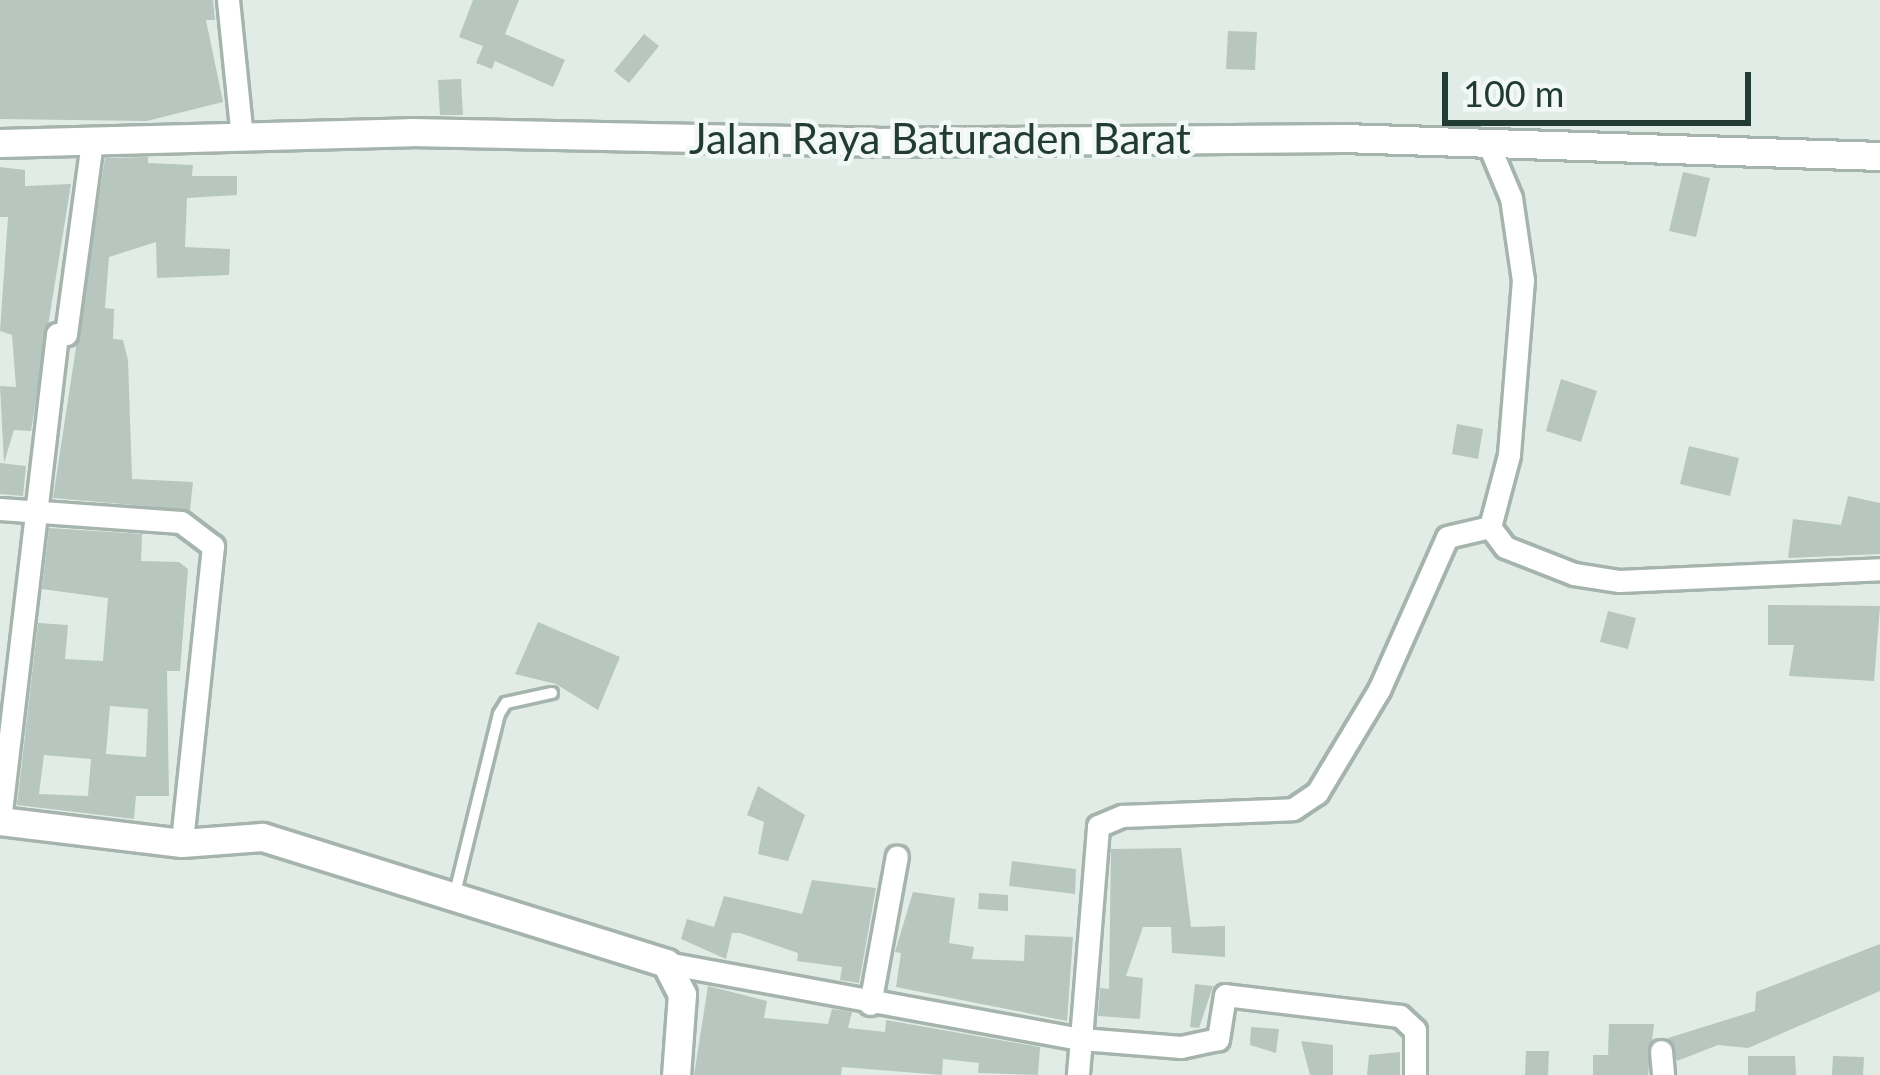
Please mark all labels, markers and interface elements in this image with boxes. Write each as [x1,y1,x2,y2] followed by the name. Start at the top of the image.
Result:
[1448,48,1757,122] scale bar
[1463,71,1564,115] text: 100 m
[689,113,1191,163] street label: Jalan Raya Baturaden Barat

